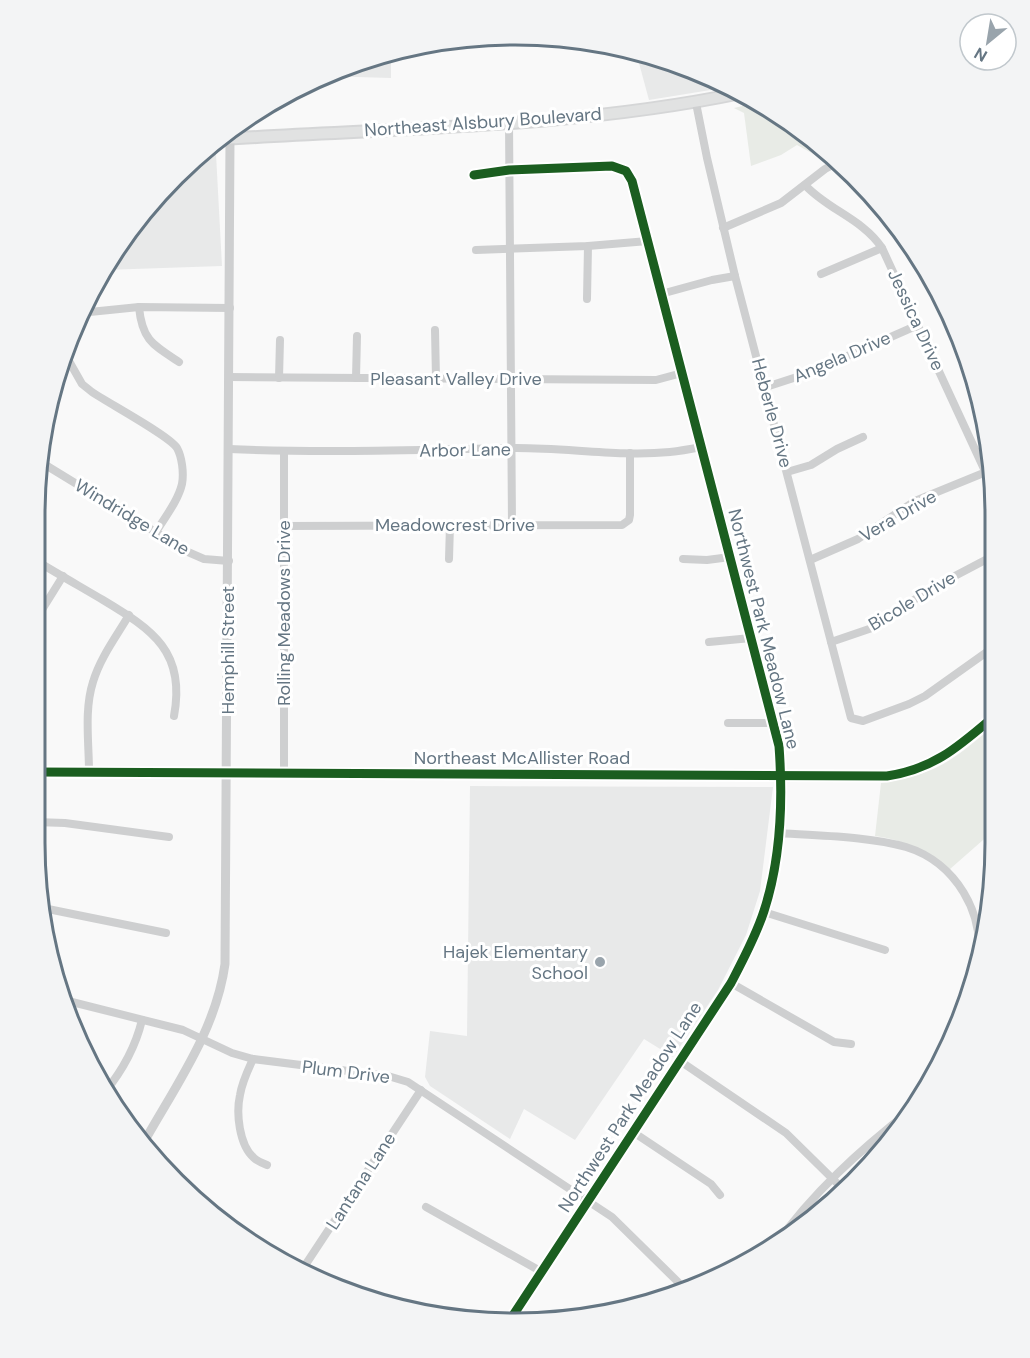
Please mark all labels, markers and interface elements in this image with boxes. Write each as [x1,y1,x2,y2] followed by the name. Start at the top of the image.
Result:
[958,12,1018,72] north arrow
[970,43,991,67] text: N
[364,102,602,142] street label: Northeast Alsbury Boulevard
[882,265,950,375] street label: Jessica Drive
[790,326,894,388] street label: Angela Drive
[746,356,798,470] street label: Heberle Drive
[370,367,542,391] street label: Pleasant Valley Drive
[419,437,511,463] street label: Arbor Lane
[70,473,194,561] street label: Windridge Lane
[855,484,941,548] street label: Vera Drive
[723,506,805,752] street label: Northwest Park Meadow Lane
[375,513,535,537] street label: Meadowcrest Drive
[272,520,296,706] street label: Rolling Meadows Drive
[864,566,960,636] street label: Bicole Drive
[216,586,240,714] street label: Hemphill Street
[414,746,630,770] street label: Northeast McAllister Road
[443,940,588,985] place label: Hajek Elementary School
[593,955,607,969] marker: Hajek Elementary School
[553,997,707,1217] street label: Northwest Park Meadow Lane
[301,1055,391,1089] street label: Plum Drive
[321,1128,401,1234] street label: Lantana Lane

